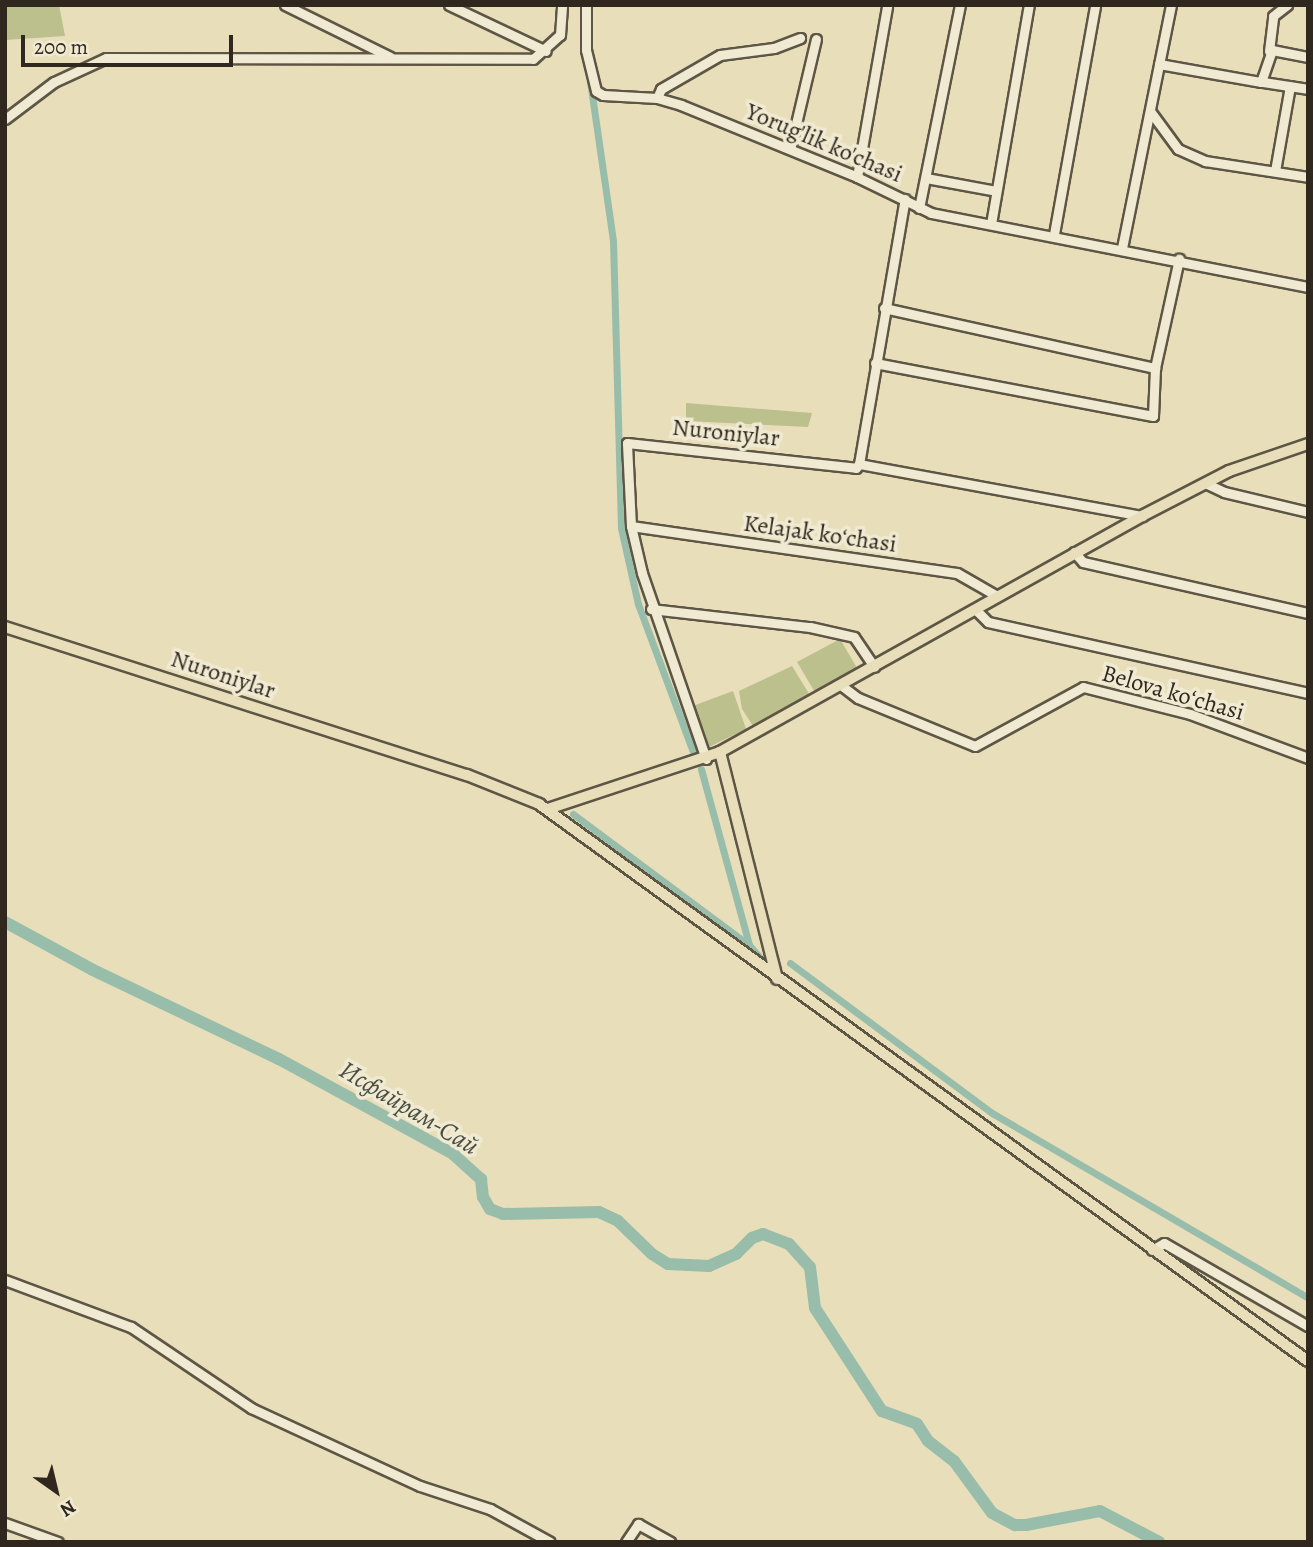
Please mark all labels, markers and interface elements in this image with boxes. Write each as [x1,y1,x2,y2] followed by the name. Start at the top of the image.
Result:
[24,21,236,65] scale bar
[34,33,88,61] text: 200 m
[741,97,907,189] street label: Yorug'lik ko'chasi
[671,413,781,453] street label: Nuroniylar
[742,509,898,559] street label: Kelajak koʻchasi
[167,645,279,705] street label: Nuroniylar
[1099,659,1247,727] street label: Belova koʻchasi
[334,1054,484,1162] water label: Исфайрам-Сай
[21,1456,91,1526] north arrow
[55,1494,81,1523] text: N

